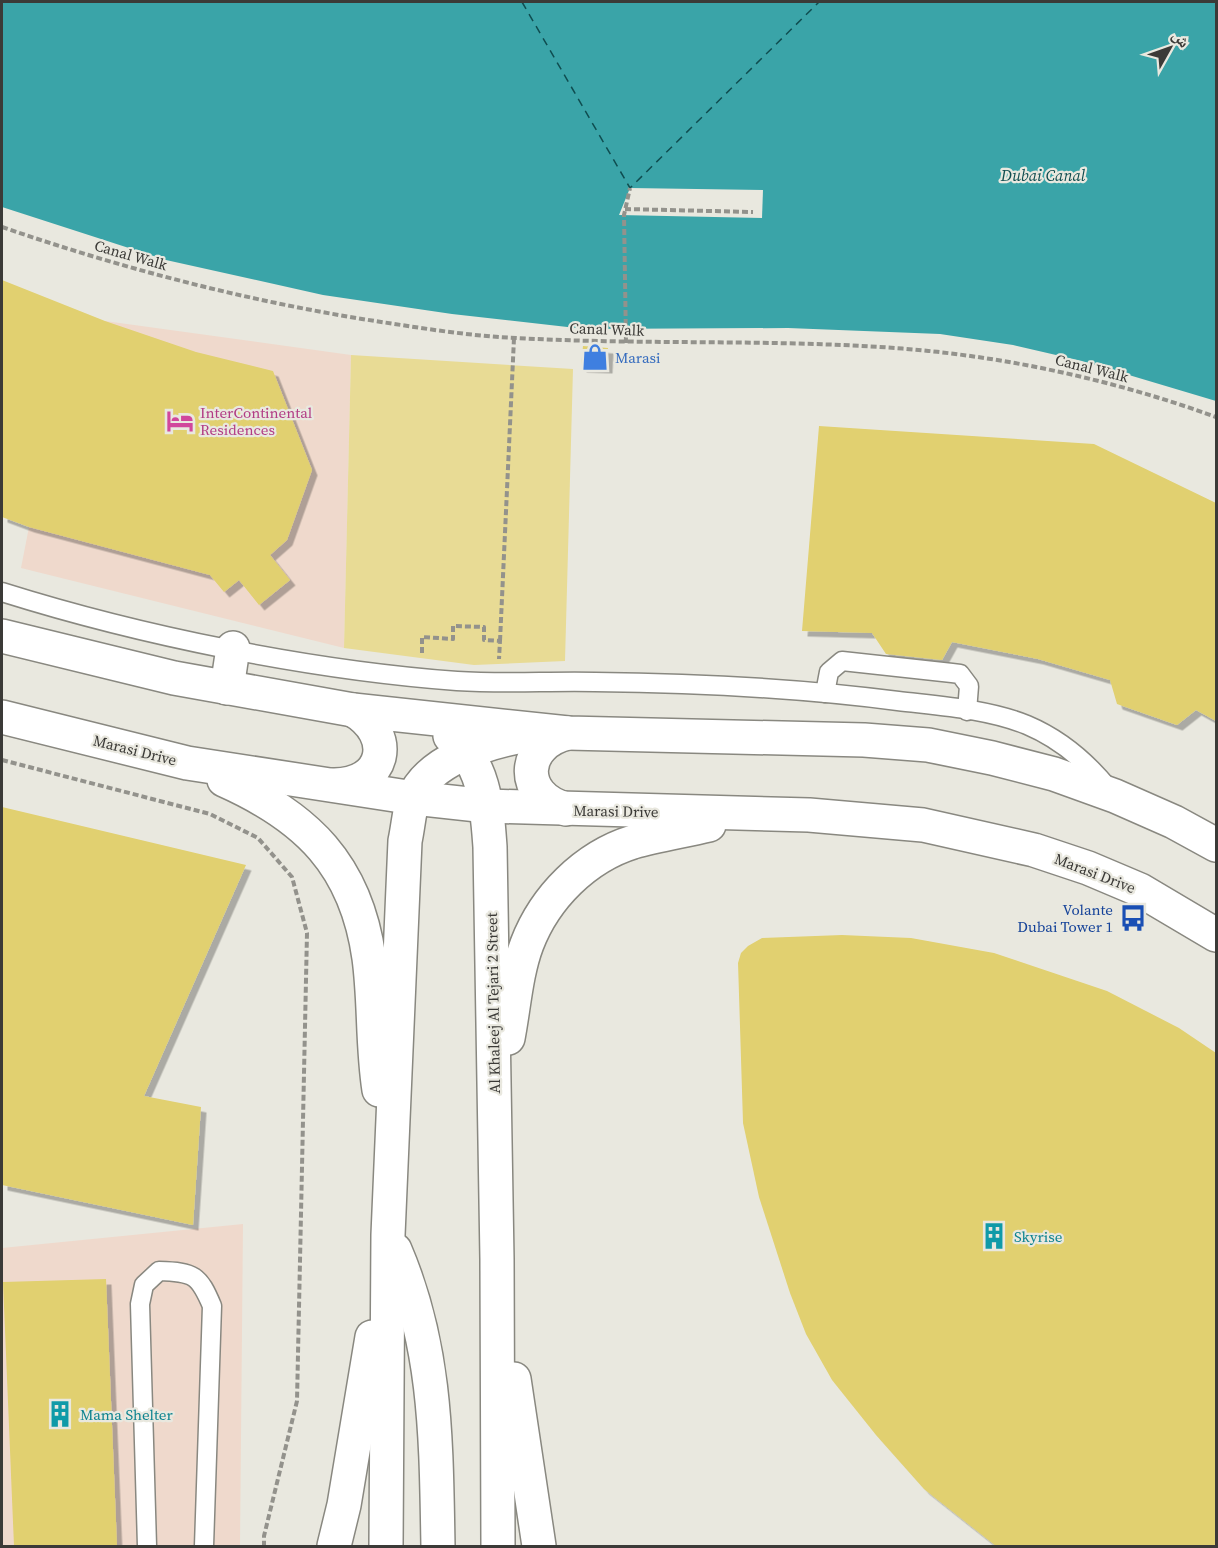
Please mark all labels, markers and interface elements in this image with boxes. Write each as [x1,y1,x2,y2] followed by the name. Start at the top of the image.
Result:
[1140,18,1200,78] north arrow
[1168,25,1195,52] text: ش
[1000,164,1086,186] water label: Dubai Canal
[92,235,171,276] street label: Canal Walk
[569,317,646,341] street label: Canal Walk
[580,342,610,372] shop icon: Marasi
[615,347,661,368] place label: Marasi
[1053,349,1132,387] street label: Canal Walk
[200,402,313,440] place label: InterContinental Residences
[165,406,195,436] hotel icon: InterContinental Residences
[91,729,179,771] street label: Marasi Drive
[573,800,659,822] street label: Marasi Drive
[1051,848,1139,898] street label: Marasi Drive
[1017,899,1113,937] place label: Volante Dubai Tower 1
[1118,903,1148,933] bus stop icon: Volante Dubai Tower 1
[481,912,505,1094] street label: Al Khaleej Al Tejari 2 Street
[979,1221,1009,1251] building icon: Skyrise
[1014,1226,1063,1247] place label: Skyrise
[45,1399,75,1429] building icon: Mama Shelter
[80,1404,173,1425] place label: Mama Shelter

